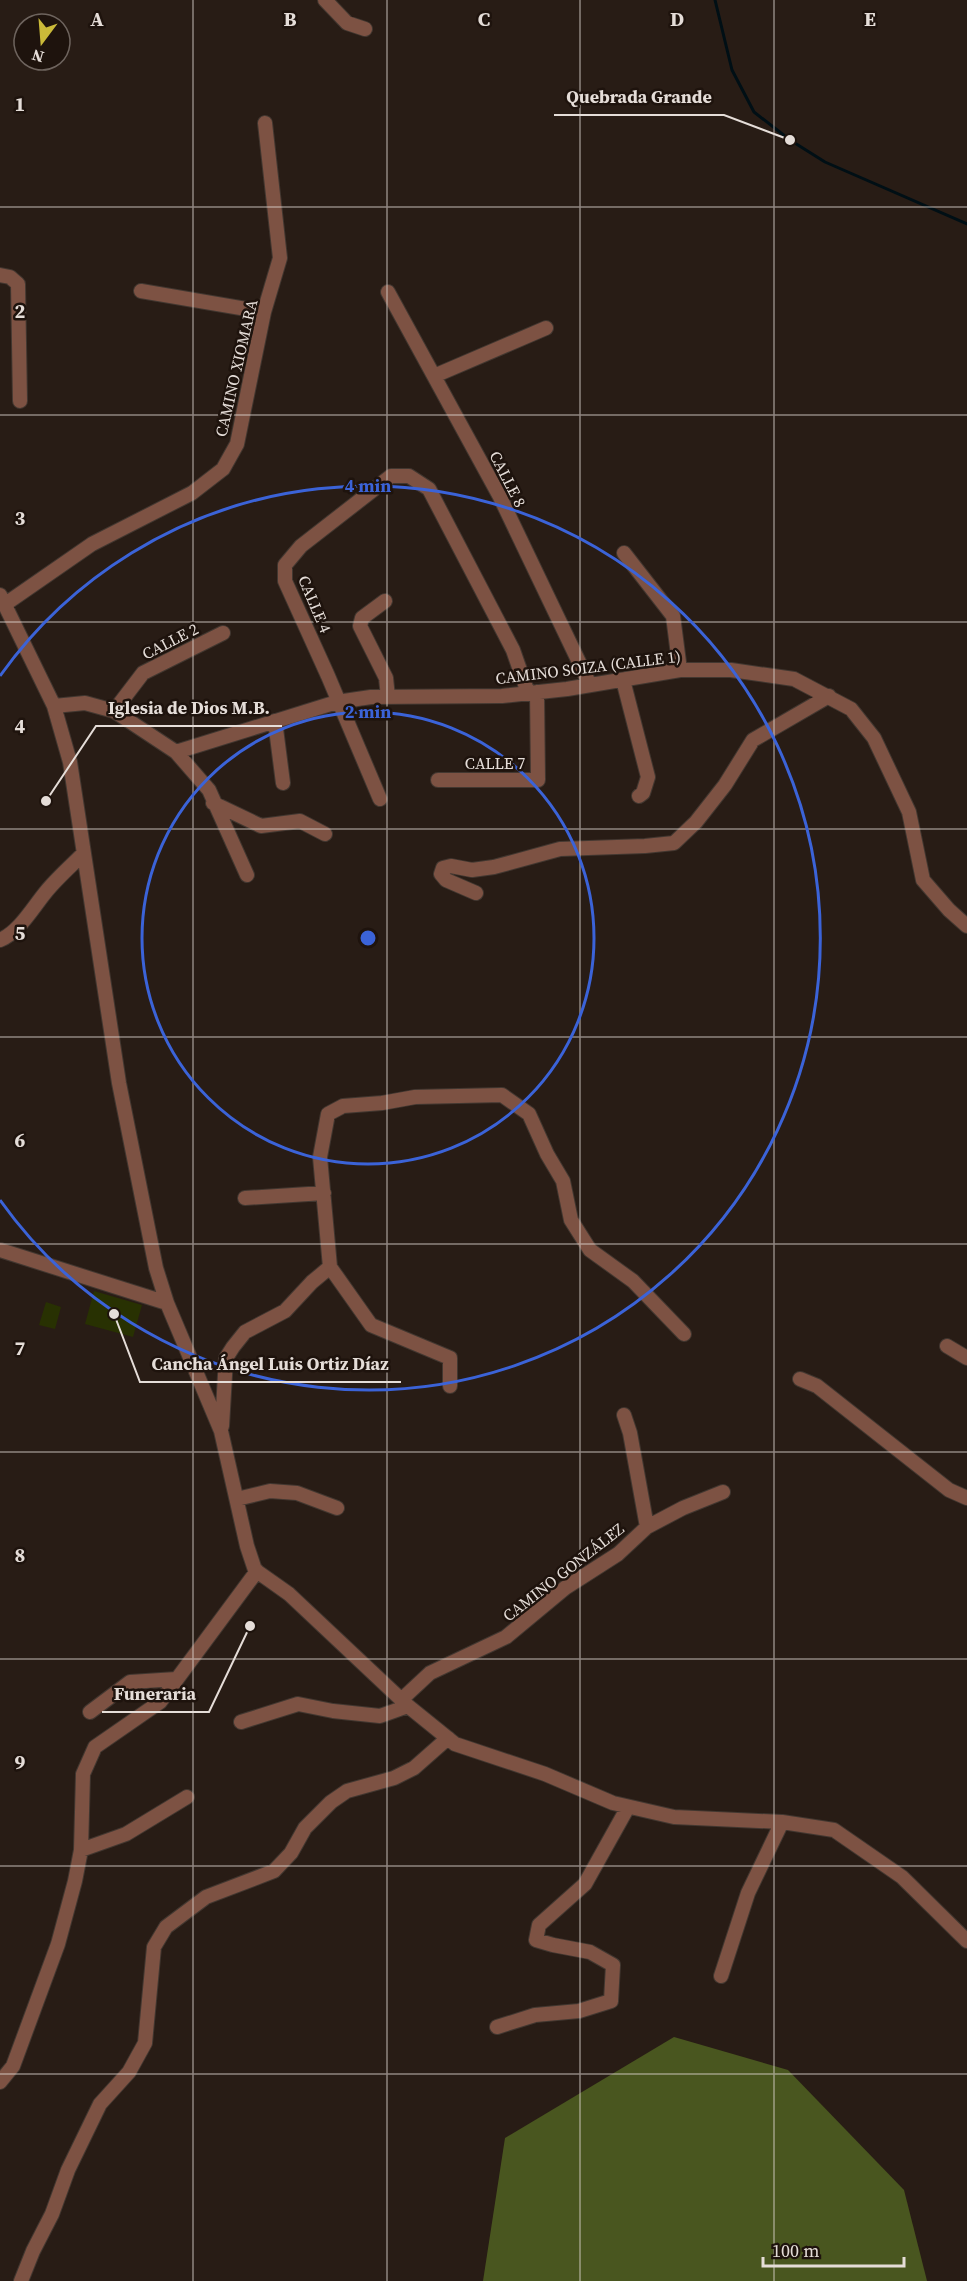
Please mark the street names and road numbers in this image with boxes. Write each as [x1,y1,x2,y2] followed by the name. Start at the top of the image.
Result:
[209,297,263,439] street label: CAMINO XIOMARA
[484,447,532,511] street label: CALLE 8
[293,572,337,636] street label: CALLE 4
[138,617,202,665] street label: CALLE 2
[494,645,682,689] street label: CAMINO SOIZA (CALLE 1)
[465,752,525,774] street label: CALLE 7
[498,1518,628,1626] street label: CAMINO GONZÁLEZ

